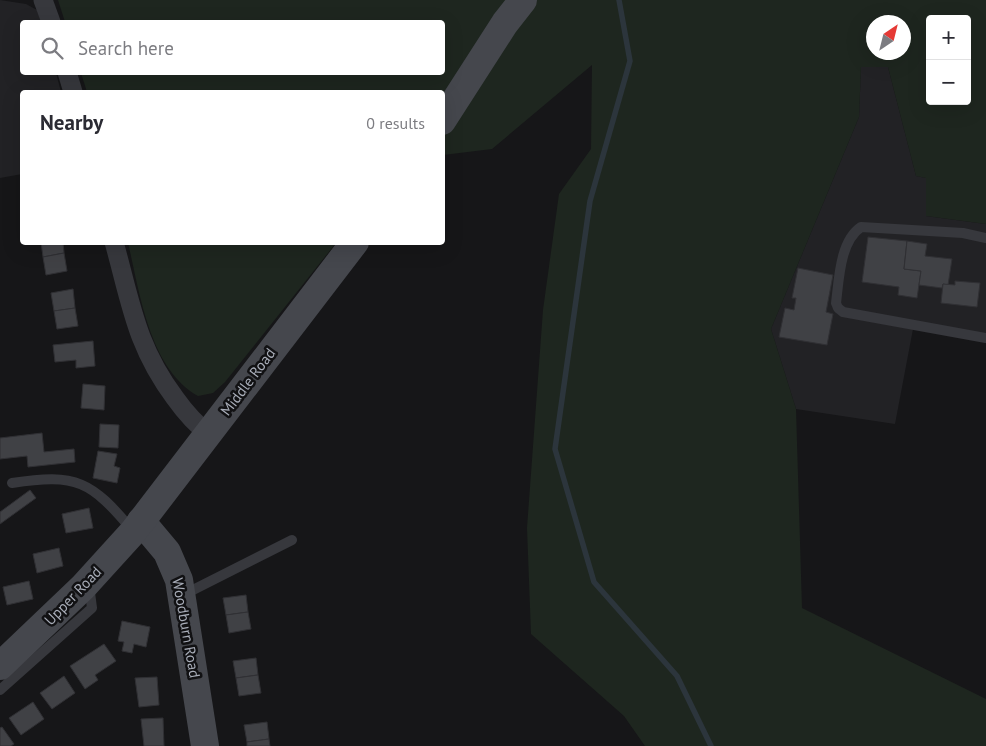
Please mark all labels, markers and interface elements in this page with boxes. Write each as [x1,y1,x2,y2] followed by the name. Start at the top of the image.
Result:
[866,15,911,60] north arrow
[926,15,971,105] map controls
[926,15,971,60] button: +
[20,20,445,75] search box
[38,34,66,62] icon: search
[78,36,174,60] text: Search here
[926,60,971,105] button: −
[40,109,103,136] text: Nearby
[366,113,425,133] text: 0 results
[216,344,279,419] street label: Middle Road
[40,562,105,629] street label: Upper Road
[168,576,205,679] street label: Woodburn Road

